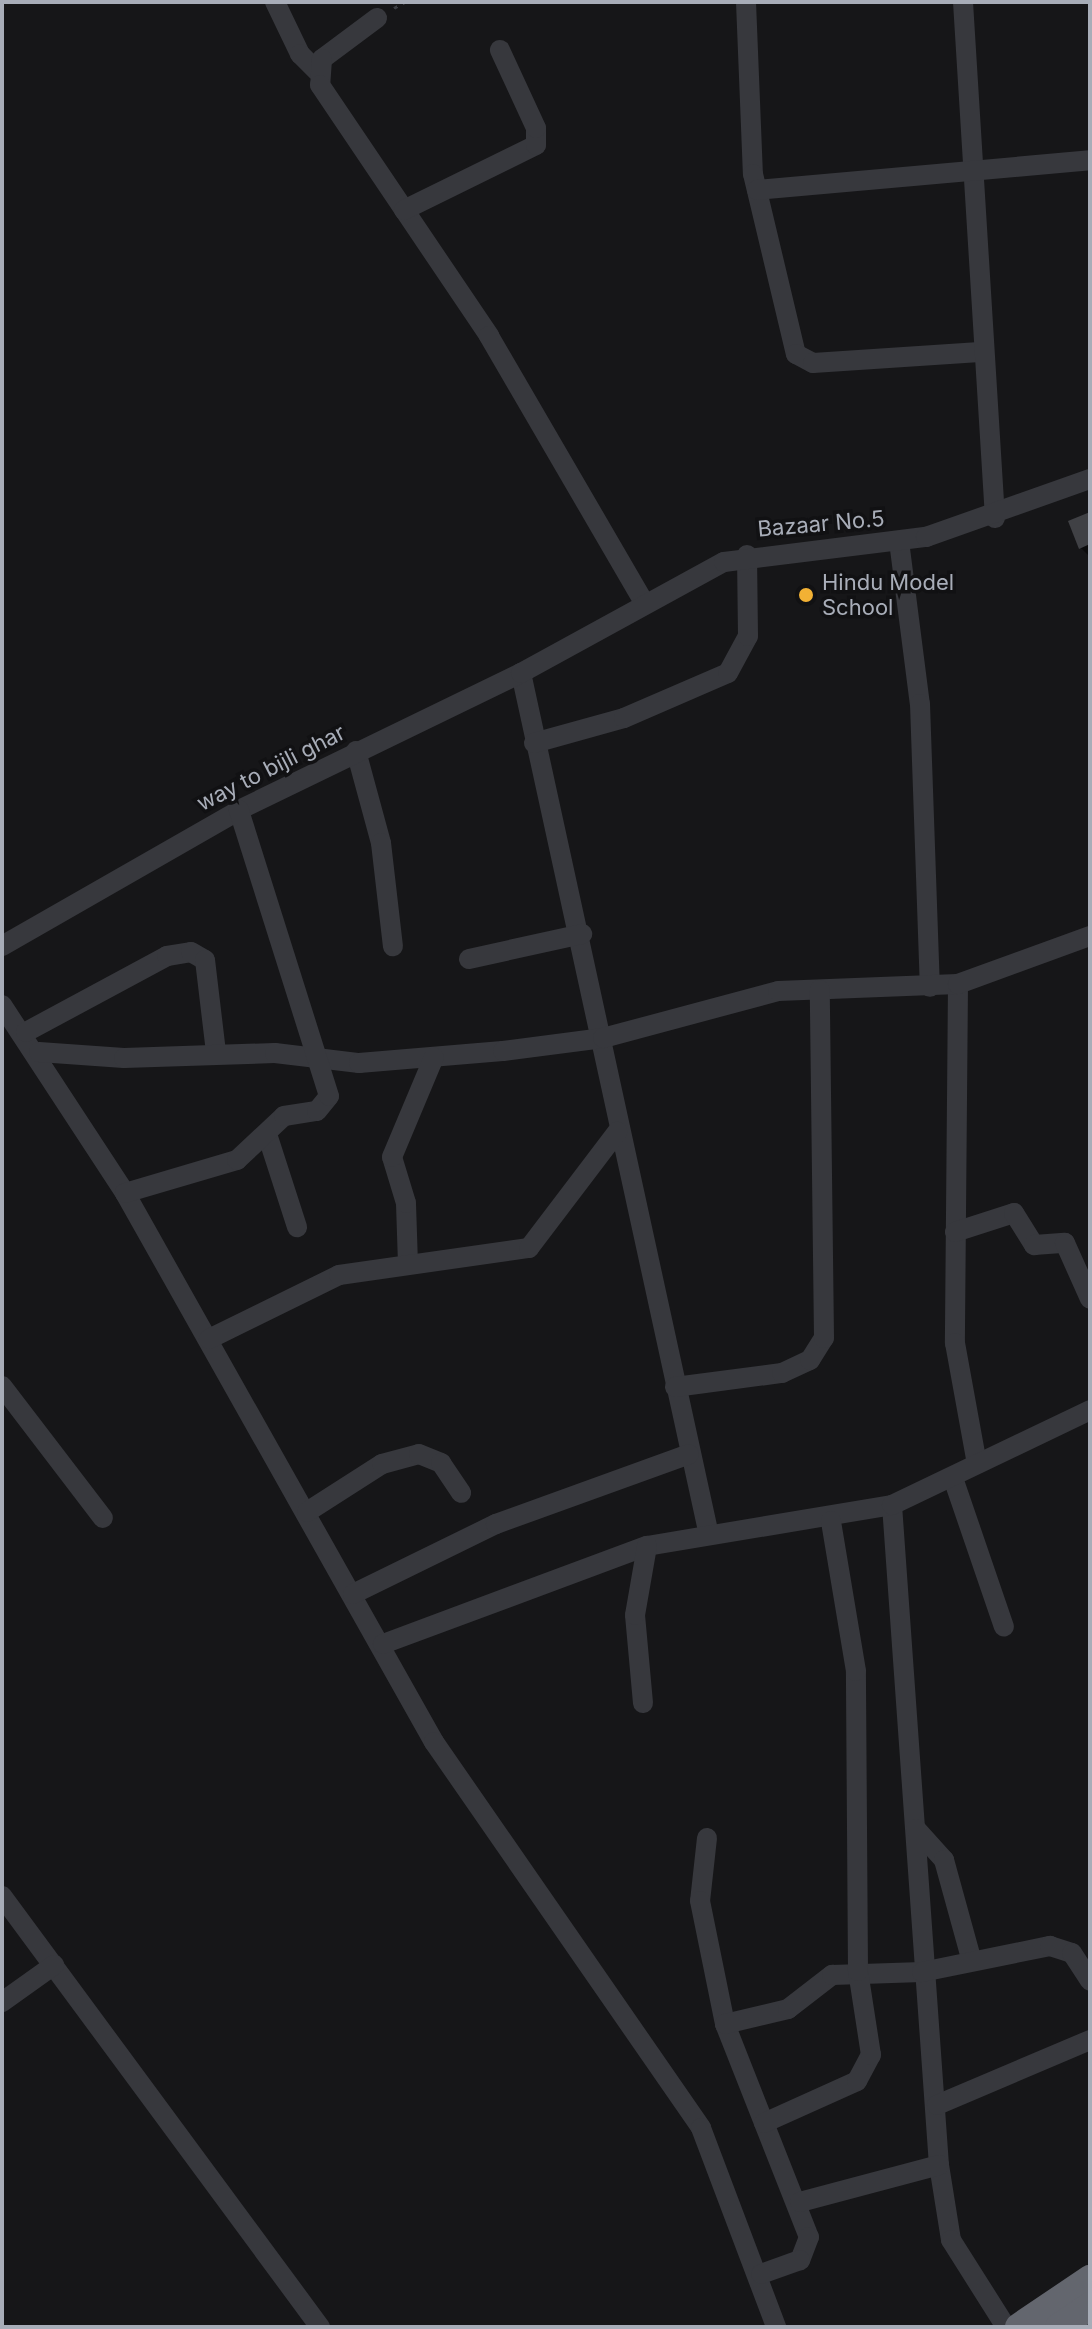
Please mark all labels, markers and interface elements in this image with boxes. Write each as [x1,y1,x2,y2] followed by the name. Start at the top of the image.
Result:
[756,505,886,543] street label: Bazaar No.5
[822,569,954,620] place label: Hindu Model School
[797,586,815,604] marker: Hindu Model School
[192,719,350,817] street label: way to bijli ghar

